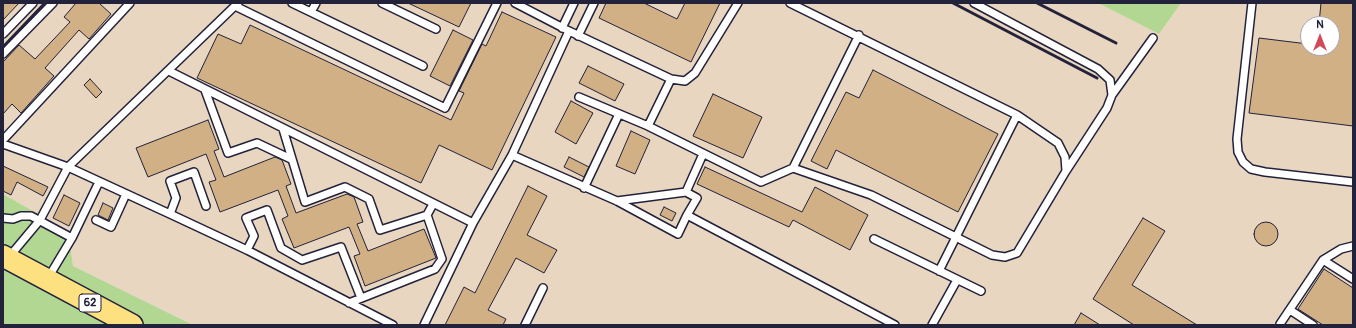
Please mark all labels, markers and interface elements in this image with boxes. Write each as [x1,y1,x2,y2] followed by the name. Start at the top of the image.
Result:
[1300,16,1340,56] north arrow
[1316,18,1324,31] text: N
[79,294,101,312] road number: 62

